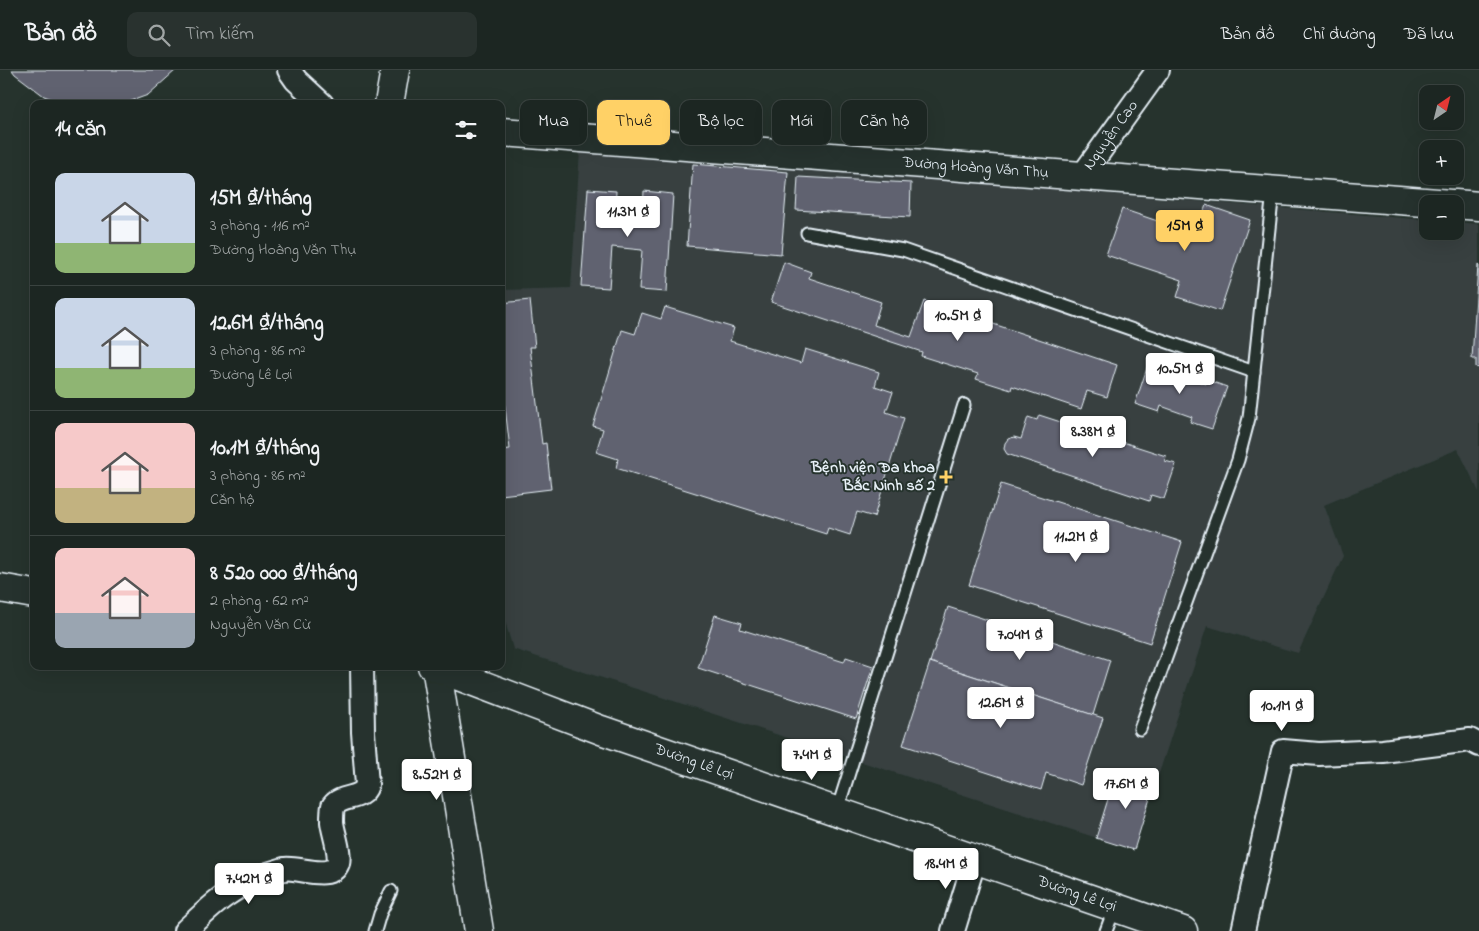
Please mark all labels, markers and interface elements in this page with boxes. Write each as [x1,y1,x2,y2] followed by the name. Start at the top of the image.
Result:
[127,12,477,57] search box
[25,17,97,52] text: Bản đồ
[145,21,173,49] icon: search
[185,21,254,48] text: Tìm kiếm
[1221,22,1275,48] text: Bản đồ
[1303,22,1376,48] text: Chỉ đường
[1404,22,1454,48] text: Đã lưu
[1419,85,1464,130] north arrow
[1419,85,1464,240] map controls
[1078,95,1145,175] street label: Nguyễn Cao
[520,100,587,145] chip: Mua
[597,100,670,145] chip: Thuê
[680,100,762,145] chip: Bộ lọc
[772,100,831,145] chip: Mới
[841,100,927,145] chip: Căn hộ
[55,115,106,145] text: 14 căn
[452,116,480,144] icon: filters
[1419,140,1464,185] button: +
[901,150,1050,185] street label: Đường Hoàng Văn Thụ
[210,184,312,214] text: 15M ₫/tháng
[95,193,155,253] icon: home
[1419,195,1464,240] button: −
[582,196,674,238] pin: 11.3M ₫
[607,200,649,224] text: 11.3M ₫
[1150,210,1220,252] pin: 15M ₫
[210,214,310,238] text: 3 phòng · 116 m²
[1167,214,1203,238] text: 15M ₫
[210,238,356,262] text: Đường Hoàng Văn Thụ
[912,300,1004,342] pin: 10.5M ₫
[935,304,981,328] text: 10.5M ₫
[210,309,324,339] text: 12.6M ₫/tháng
[95,318,155,378] icon: home
[210,339,305,363] text: 3 phòng · 86 m²
[1134,352,1226,395] pin: 10.5M ₫
[1157,357,1203,381] text: 10.5M ₫
[210,363,292,387] text: Đường Lê Lợi
[1047,416,1139,458] pin: 8.38M ₫
[1071,420,1115,444] text: 8.38M ₫
[210,434,320,464] text: 10.1M ₫/tháng
[95,443,155,503] icon: home
[810,456,935,498] place label: Bệnh viện Đa khoa Bắc Ninh số 2
[210,464,305,488] text: 3 phòng · 86 m²
[939,470,953,484] marker: Bệnh viện Đa khoa Bắc Ninh số 2
[210,488,254,512] text: Căn hộ
[1030,520,1122,563] pin: 11.2M ₫
[1054,525,1098,549] text: 11.2M ₫
[210,559,357,589] text: 8 520 000 ₫/tháng
[95,568,155,628] icon: home
[210,589,309,613] text: 2 phòng · 62 m²
[210,613,311,637] text: Nguyễn Văn Cừ
[974,618,1066,661] pin: 7.04M ₫
[997,623,1043,647] text: 7.04M ₫
[955,686,1047,729] pin: 12.6M ₫
[1236,690,1328,732] pin: 10.1M ₫
[978,691,1024,715] text: 12.6M ₫
[1261,694,1303,718] text: 10.1M ₫
[650,737,737,787] street label: Đường Lê Lợi
[771,738,853,781] pin: 7.4M ₫
[793,743,831,767] text: 7.4M ₫
[391,758,483,801] pin: 8.52M ₫
[413,763,461,787] text: 8.52M ₫
[1080,768,1172,810] pin: 17.6M ₫
[1104,772,1148,796] text: 17.6M ₫
[900,848,992,890] pin: 18.4M ₫
[924,852,968,876] text: 18.4M ₫
[203,862,295,905] pin: 7.42M ₫
[226,867,272,891] text: 7.42M ₫
[1033,869,1120,919] street label: Đường Lê Lợi

